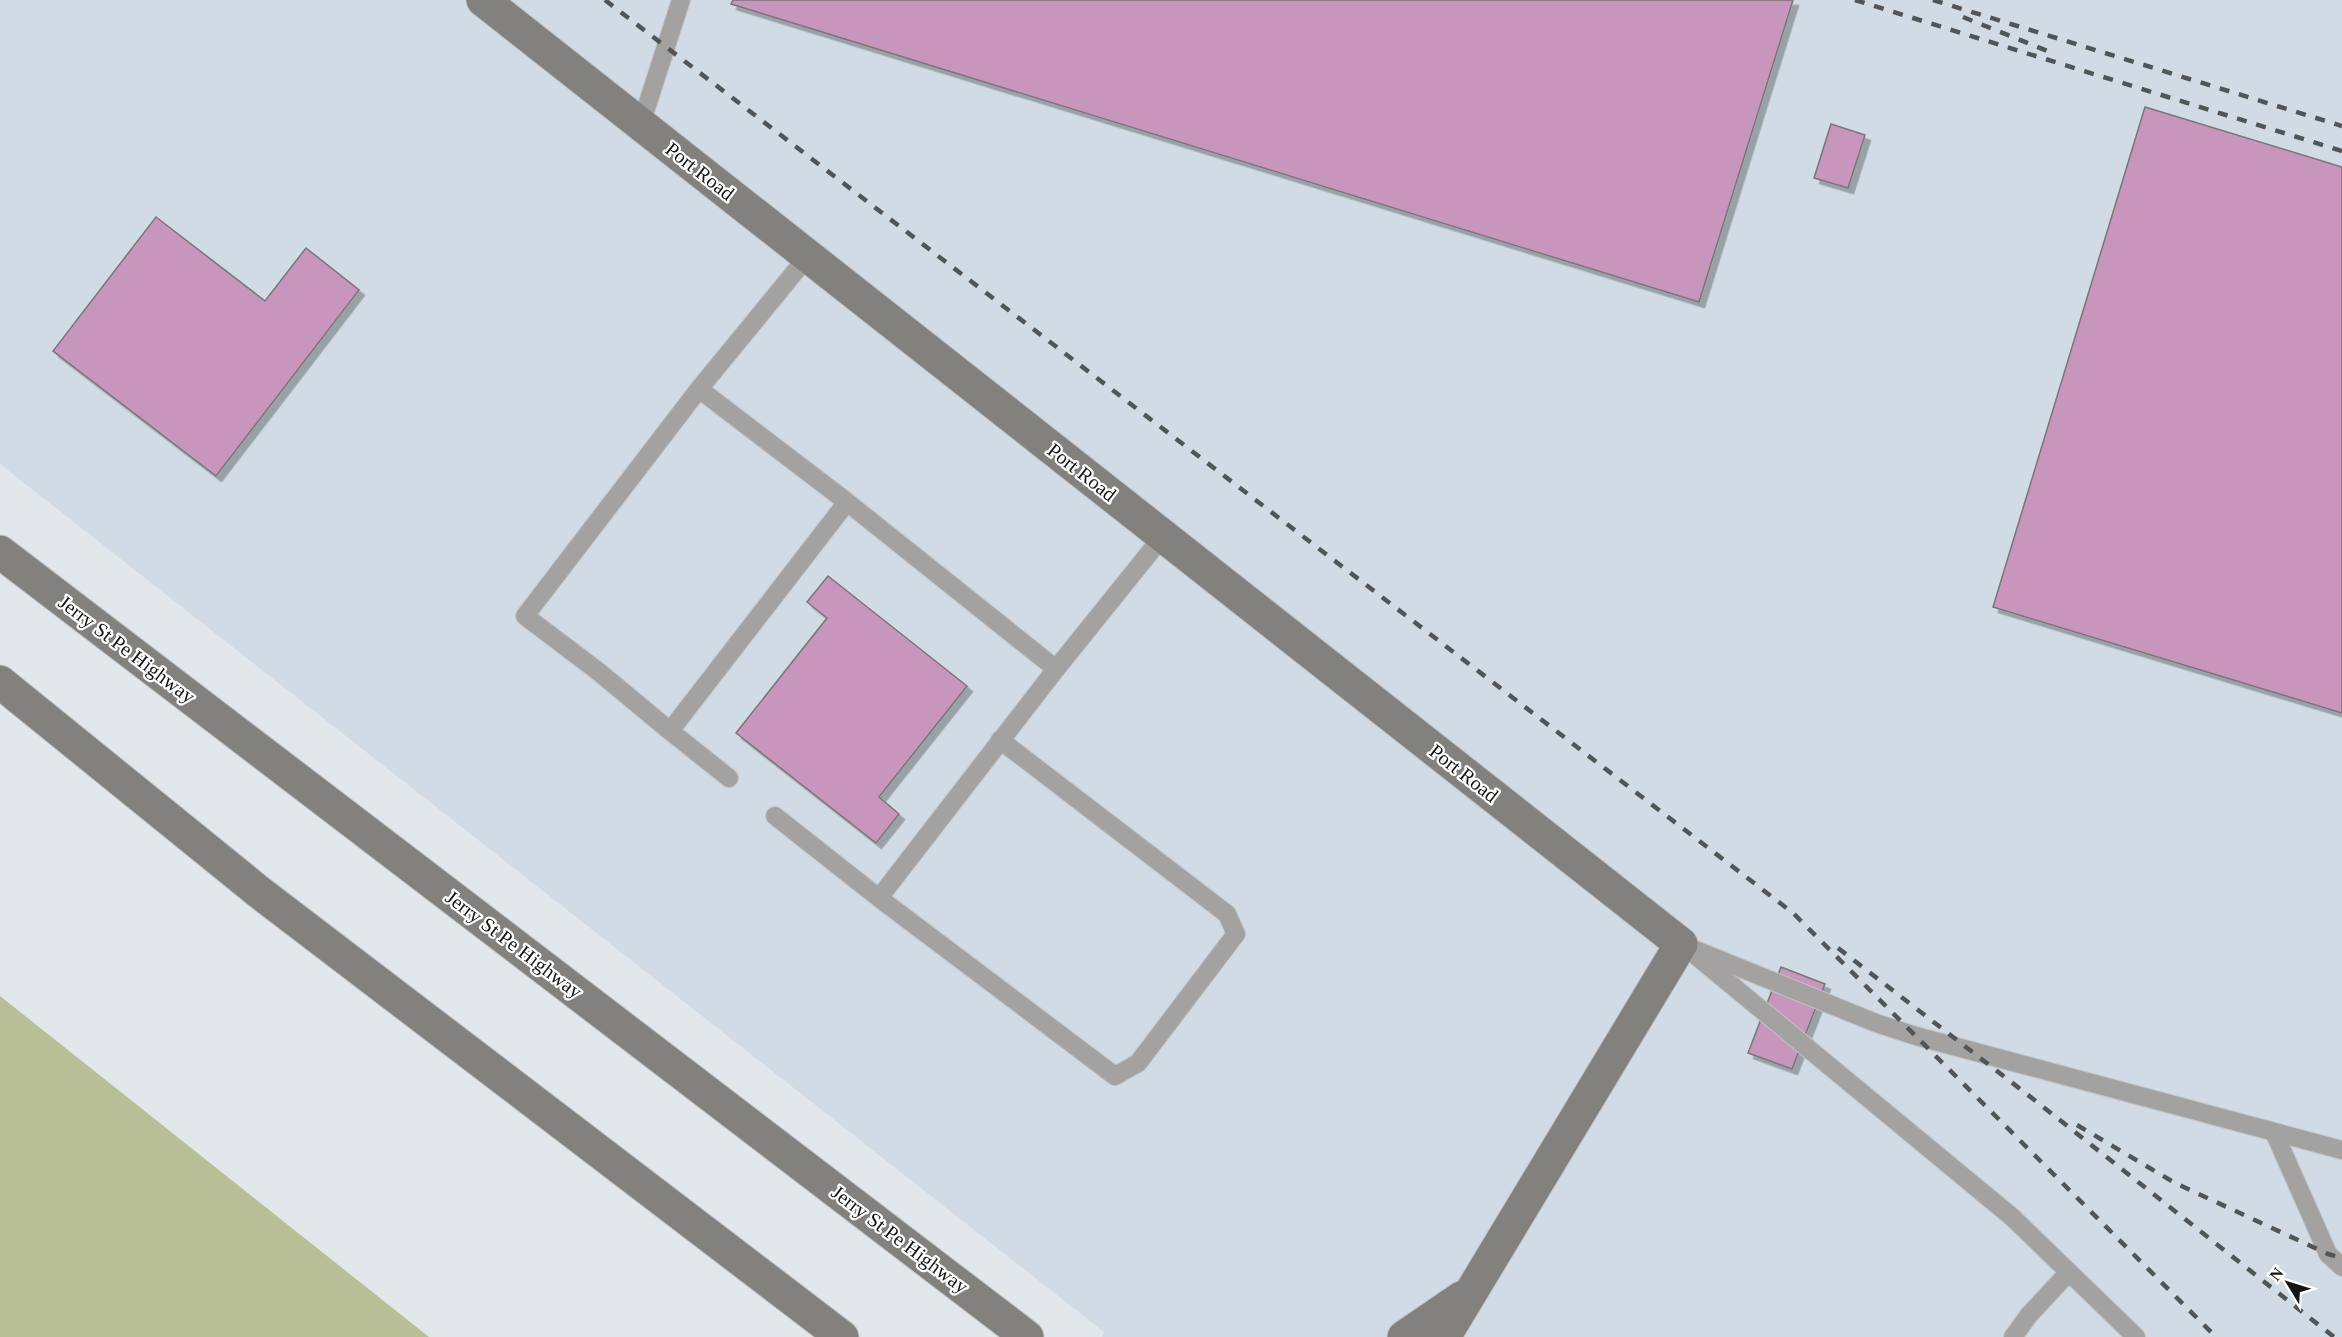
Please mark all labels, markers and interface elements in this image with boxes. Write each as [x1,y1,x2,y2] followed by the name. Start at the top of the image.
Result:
[661,138,739,204] street label: Port Road
[1043,439,1121,505] street label: Port Road
[54,591,200,708] street label: Jerry St Pe Highway
[1425,740,1503,806] street label: Port Road
[441,886,587,1003] street label: Jerry St Pe Highway
[827,1181,973,1298] street label: Jerry St Pe Highway
[2258,1253,2318,1313] north arrow
[2266,1264,2287,1284] text: N

